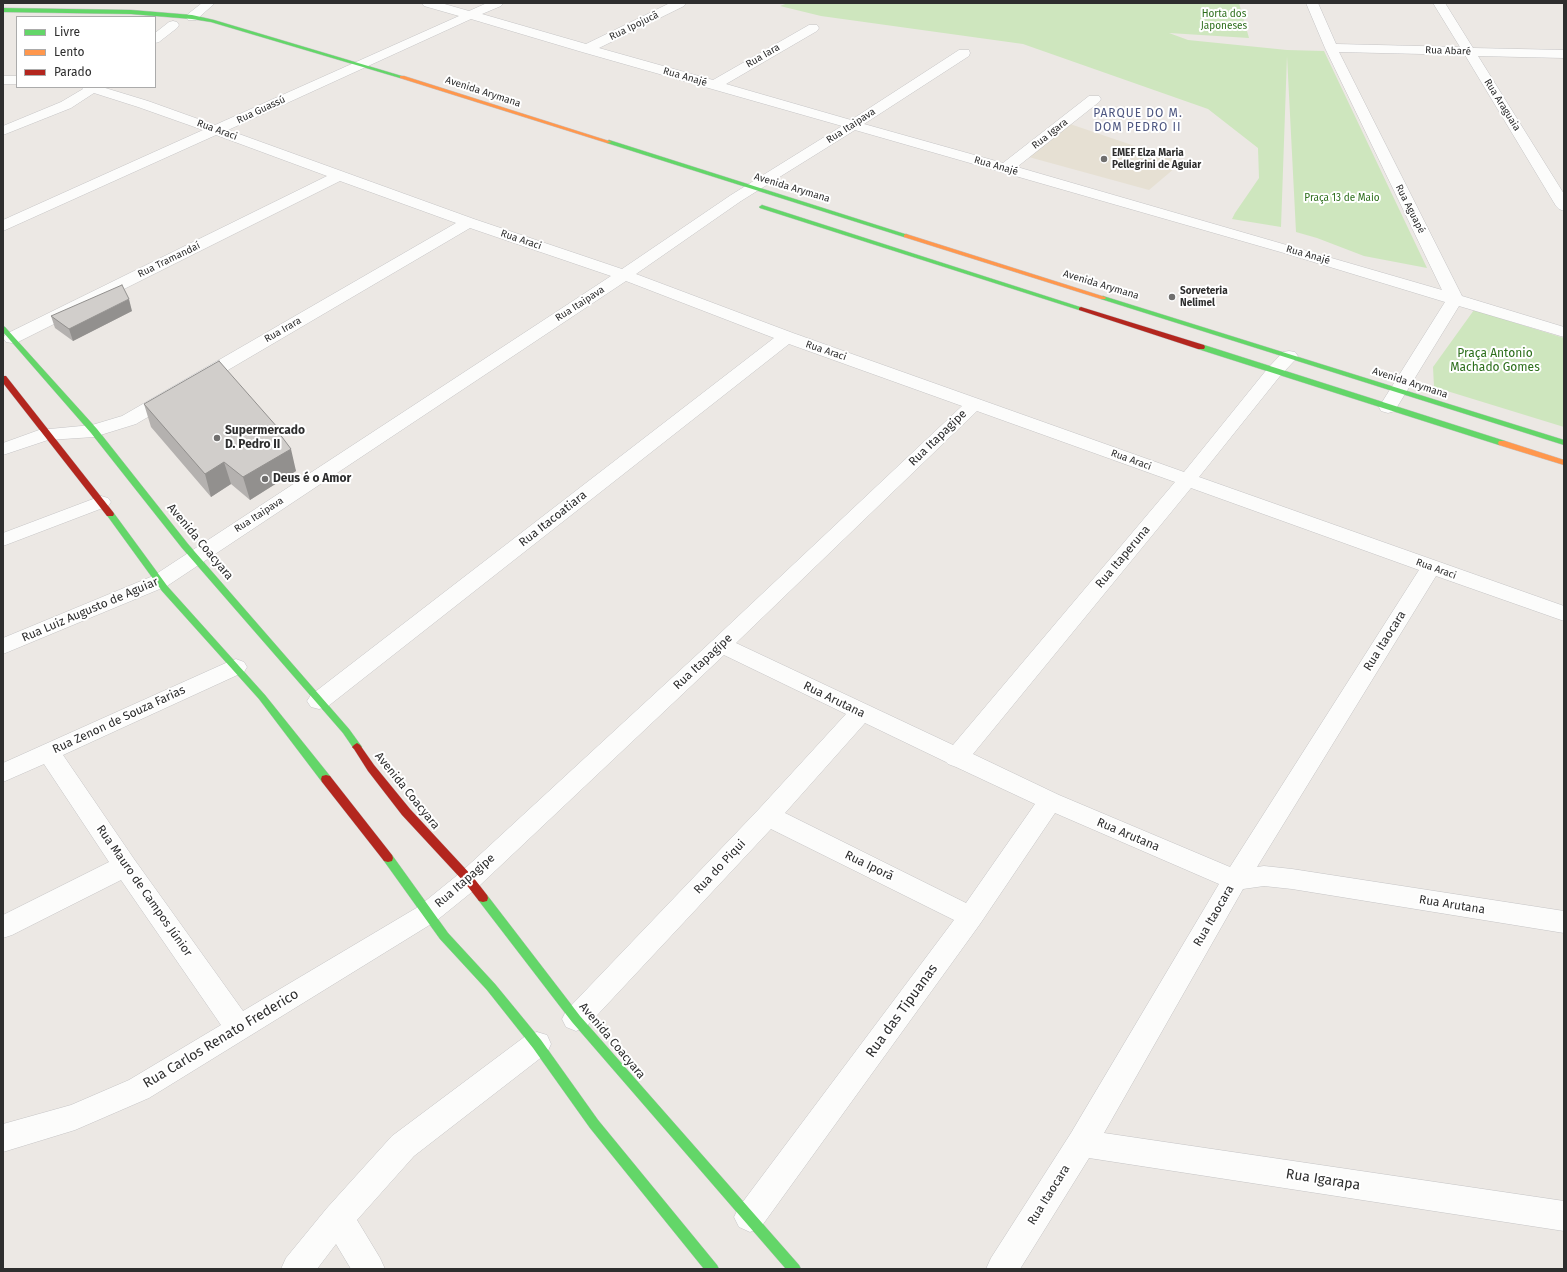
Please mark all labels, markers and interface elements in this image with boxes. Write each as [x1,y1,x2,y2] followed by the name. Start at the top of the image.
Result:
[1201,8,1247,32] park label: Horta dos Japoneses
[607,9,661,43] street label: Rua Ipojucã
[16,16,156,88] legend
[54,25,80,39] text: Livre
[744,41,782,71] street label: Rua Iara
[1425,44,1471,58] street label: Rua Abaré
[54,45,84,59] text: Lento
[54,65,92,79] text: Parado
[662,65,708,89] street label: Rua Anajé
[444,74,522,110] street label: Avenida Arymana
[1481,77,1523,133] street label: Rua Araguaia
[235,93,287,127] street label: Rua Guassú
[824,106,878,146] street label: Rua Itaipava
[1093,107,1183,135] district label: PARQUE DO M. DOM PEDRO II
[1030,116,1070,152] street label: Rua Igara
[195,117,239,143] street label: Rua Araci
[1112,147,1201,170] place label: EMEF Elza Maria Pellegrini de Aguiar
[973,154,1019,178] street label: Rua Anajé
[1099,154,1109,164] marker: EMEF Elza Maria Pellegrini de Aguiar
[753,171,831,205] street label: Avenida Arymana
[1393,182,1427,236] street label: Rua Aguapé
[1304,192,1380,204] park label: Praça 13 de Maio
[499,227,543,253] street label: Rua Araci
[136,240,202,280] street label: Rua Tramandaí
[1285,243,1331,267] street label: Rua Anajé
[1062,268,1140,302] street label: Avenida Arymana
[553,284,607,324] street label: Rua Itaipava
[1180,285,1228,308] place label: Sorveteria Nelimel
[1167,292,1177,302] marker: Sorveteria Nelimel
[262,315,304,345] street label: Rua Irara
[804,338,848,364] street label: Rua Araci
[1450,347,1540,375] park label: Praça Antonio Machado Gomes
[1371,365,1449,401] street label: Avenida Arymana
[906,407,970,469] street label: Rua Itapagipe
[225,424,305,452] place label: Supermercado D. Pedro II
[212,433,222,443] marker: Supermercado D. Pedro II
[1109,447,1153,473] street label: Rua Araci
[273,472,351,486] place label: Deus é o Amor
[260,474,270,484] marker: Deus é o Amor
[516,488,590,550] street label: Rua Itacoatiara
[232,495,286,535] street label: Rua Itaipava
[164,501,236,583] street label: Avenida Coacyara
[1093,523,1153,591] street label: Rua Itaperuna
[1414,556,1458,582] street label: Rua Araci
[20,575,160,645] street label: Rua Luiz Augusto de Aguiar
[1361,608,1409,674] street label: Rua Itaocara
[671,631,735,693] street label: Rua Itapagipe
[801,679,867,721] street label: Rua Arutana
[50,683,188,757] street label: Rua Zenon de Souza Farias
[371,749,443,833] street label: Avenida Coacyara
[1094,815,1162,855] street label: Rua Arutana
[93,822,195,960] street label: Rua Mauro de Campos Júnior
[691,837,749,897] street label: Rua do Piqui
[842,848,896,884] street label: Rua Iporã
[432,851,498,911] street label: Rua Itapagipe
[1191,883,1237,949] street label: Rua Itaocara
[1418,893,1486,917] street label: Rua Arutana
[862,961,942,1061] street label: Rua das Tipuanas
[140,986,302,1092] street label: Rua Carlos Renato Frederico
[576,1000,648,1082] street label: Avenida Coacyara
[1025,1162,1073,1228] street label: Rua Itaocara
[1285,1166,1361,1194] street label: Rua Igarapa

